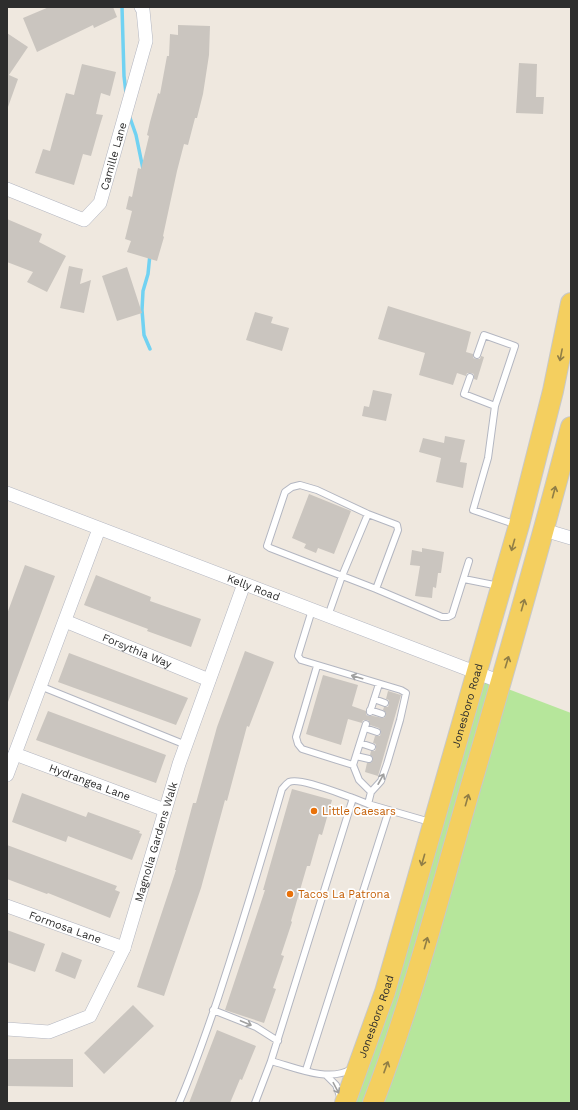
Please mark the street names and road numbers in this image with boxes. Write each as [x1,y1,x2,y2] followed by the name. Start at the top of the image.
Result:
[97,121,129,192] street label: Camille Lane
[225,571,282,603] street label: Kelly Road
[101,631,174,671] street label: Forsythia Way
[449,662,485,749] street label: Jonesboro Road
[47,761,133,803] street label: Hydrangea Lane
[132,780,180,903] street label: Magnolia Gardens Walk
[27,908,103,946] street label: Formosa Lane
[355,973,396,1059] street label: Jonesboro Road

